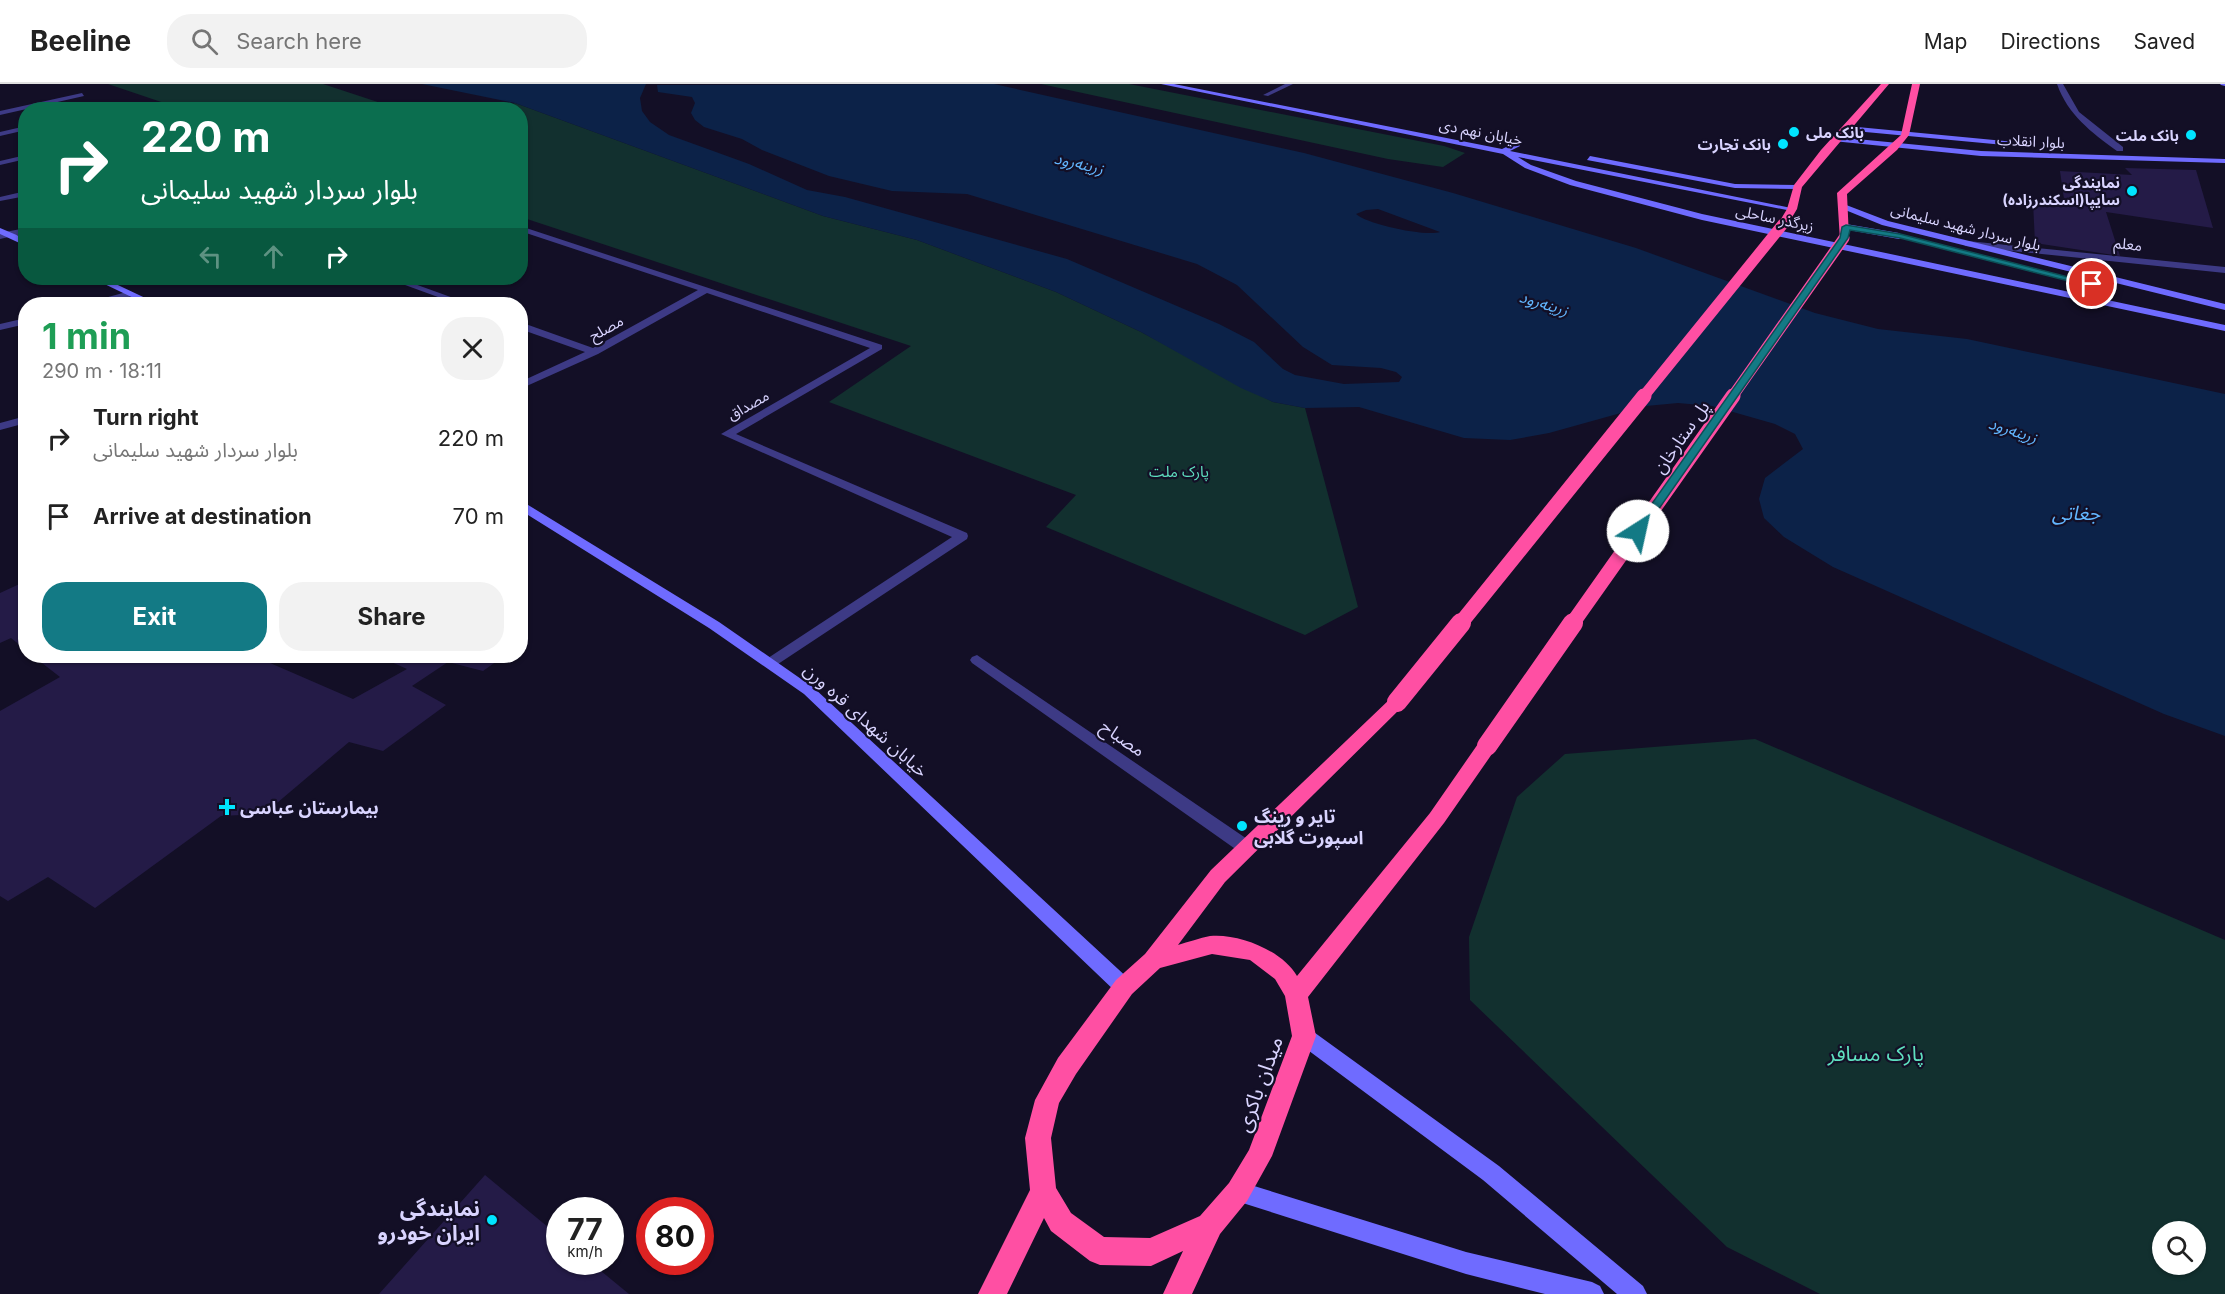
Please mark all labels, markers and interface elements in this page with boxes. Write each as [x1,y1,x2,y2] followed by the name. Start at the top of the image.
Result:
[167,14,587,68] search box
[30,24,131,58] text: Beeline
[188,25,221,58] icon: search
[236,28,362,54] text: Search here
[1924,29,1967,54] text: Map
[2000,29,2101,54] text: Directions
[2134,29,2195,54] text: Saved
[141,111,271,162] text: 220 m
[1437,115,1524,151] street label: خیابان نهم دی
[1806,123,1864,142] place label: بانک ملی
[1787,125,1801,139] marker: بانک ملی
[42,126,120,204] icon: right
[2116,126,2179,145] place label: بانک ملت
[2184,128,2198,142] marker: بانک ملت
[1997,130,2065,152] street label: بلوار انقلاب
[1697,135,1771,154] place label: بانک تجارت
[1776,137,1790,151] marker: بانک تجارت
[1052,148,1106,179] water label: زرینه‌رود
[141,173,418,206] text: بلوار سردار شهید سلیمانی
[2002,173,2120,209] place label: نمایندگی سایپا(اسکندرزاده)
[2125,184,2139,198] marker: نمایندگی سایپا(اسکندرزاده)
[1889,199,2043,255] street label: بلوار سردار شهید سلیمانی
[1734,200,1816,236] street label: زیرگذر ساحلی
[2113,233,2143,257] street label: معلم
[194,240,227,273] icon: left
[257,240,290,273] icon: ahead
[320,240,353,273] icon: right
[2066,258,2117,309] pin
[2075,267,2108,300] icon: arrive
[1517,286,1572,320] water label: زرینه‌رود
[585,311,628,348] street label: مصلح
[42,314,131,358] text: 1 min
[441,317,504,380] button: close
[42,359,162,383] text: 290 m · 18:11
[724,385,772,425] street label: مصداق
[1648,397,1715,478] street label: پل ستارخان
[93,404,199,430] text: Turn right
[1986,413,2041,448] water label: زرینه‌رود
[42,422,75,455] icon: right
[438,425,504,451] text: 220 m
[93,438,298,462] text: بلوار سردار شهید سلیمانی
[1149,462,1209,482] park label: پارک ملت
[1606,499,1670,563] position arrow
[42,500,75,533] icon: arrive
[2052,501,2101,525] water label: جغاتی
[93,503,312,529] text: Arrive at destination
[453,503,504,529] text: 70 m
[42,582,267,651] button: Exit
[279,582,504,651] button: Share
[799,659,932,782] street label: خیابان شهدای قره ورن
[1095,715,1149,763] street label: مصباح
[240,797,379,819] place label: بیمارستان عباسی
[218,798,236,816] marker: بیمارستان عباسی
[1254,806,1363,849] place label: تایر و رینگ اسپورت گلابی
[1235,819,1249,833] marker: تایر و رینگ اسپورت گلابی
[1230,1033,1288,1135] street label: میدان باکری
[1827,1041,1924,1067] park label: پارک مسافر
[377,1196,480,1245] place label: نمایندگی ایران خودرو
[636,1197,714,1275] speed limit sign: 80
[567,1211,603,1247] text: 77
[485,1213,499,1227] marker: نمایندگی ایران خودرو
[2152,1221,2206,1275] map controls
[2152,1221,2206,1275] button: search
[567,1242,603,1261] text: km/h

